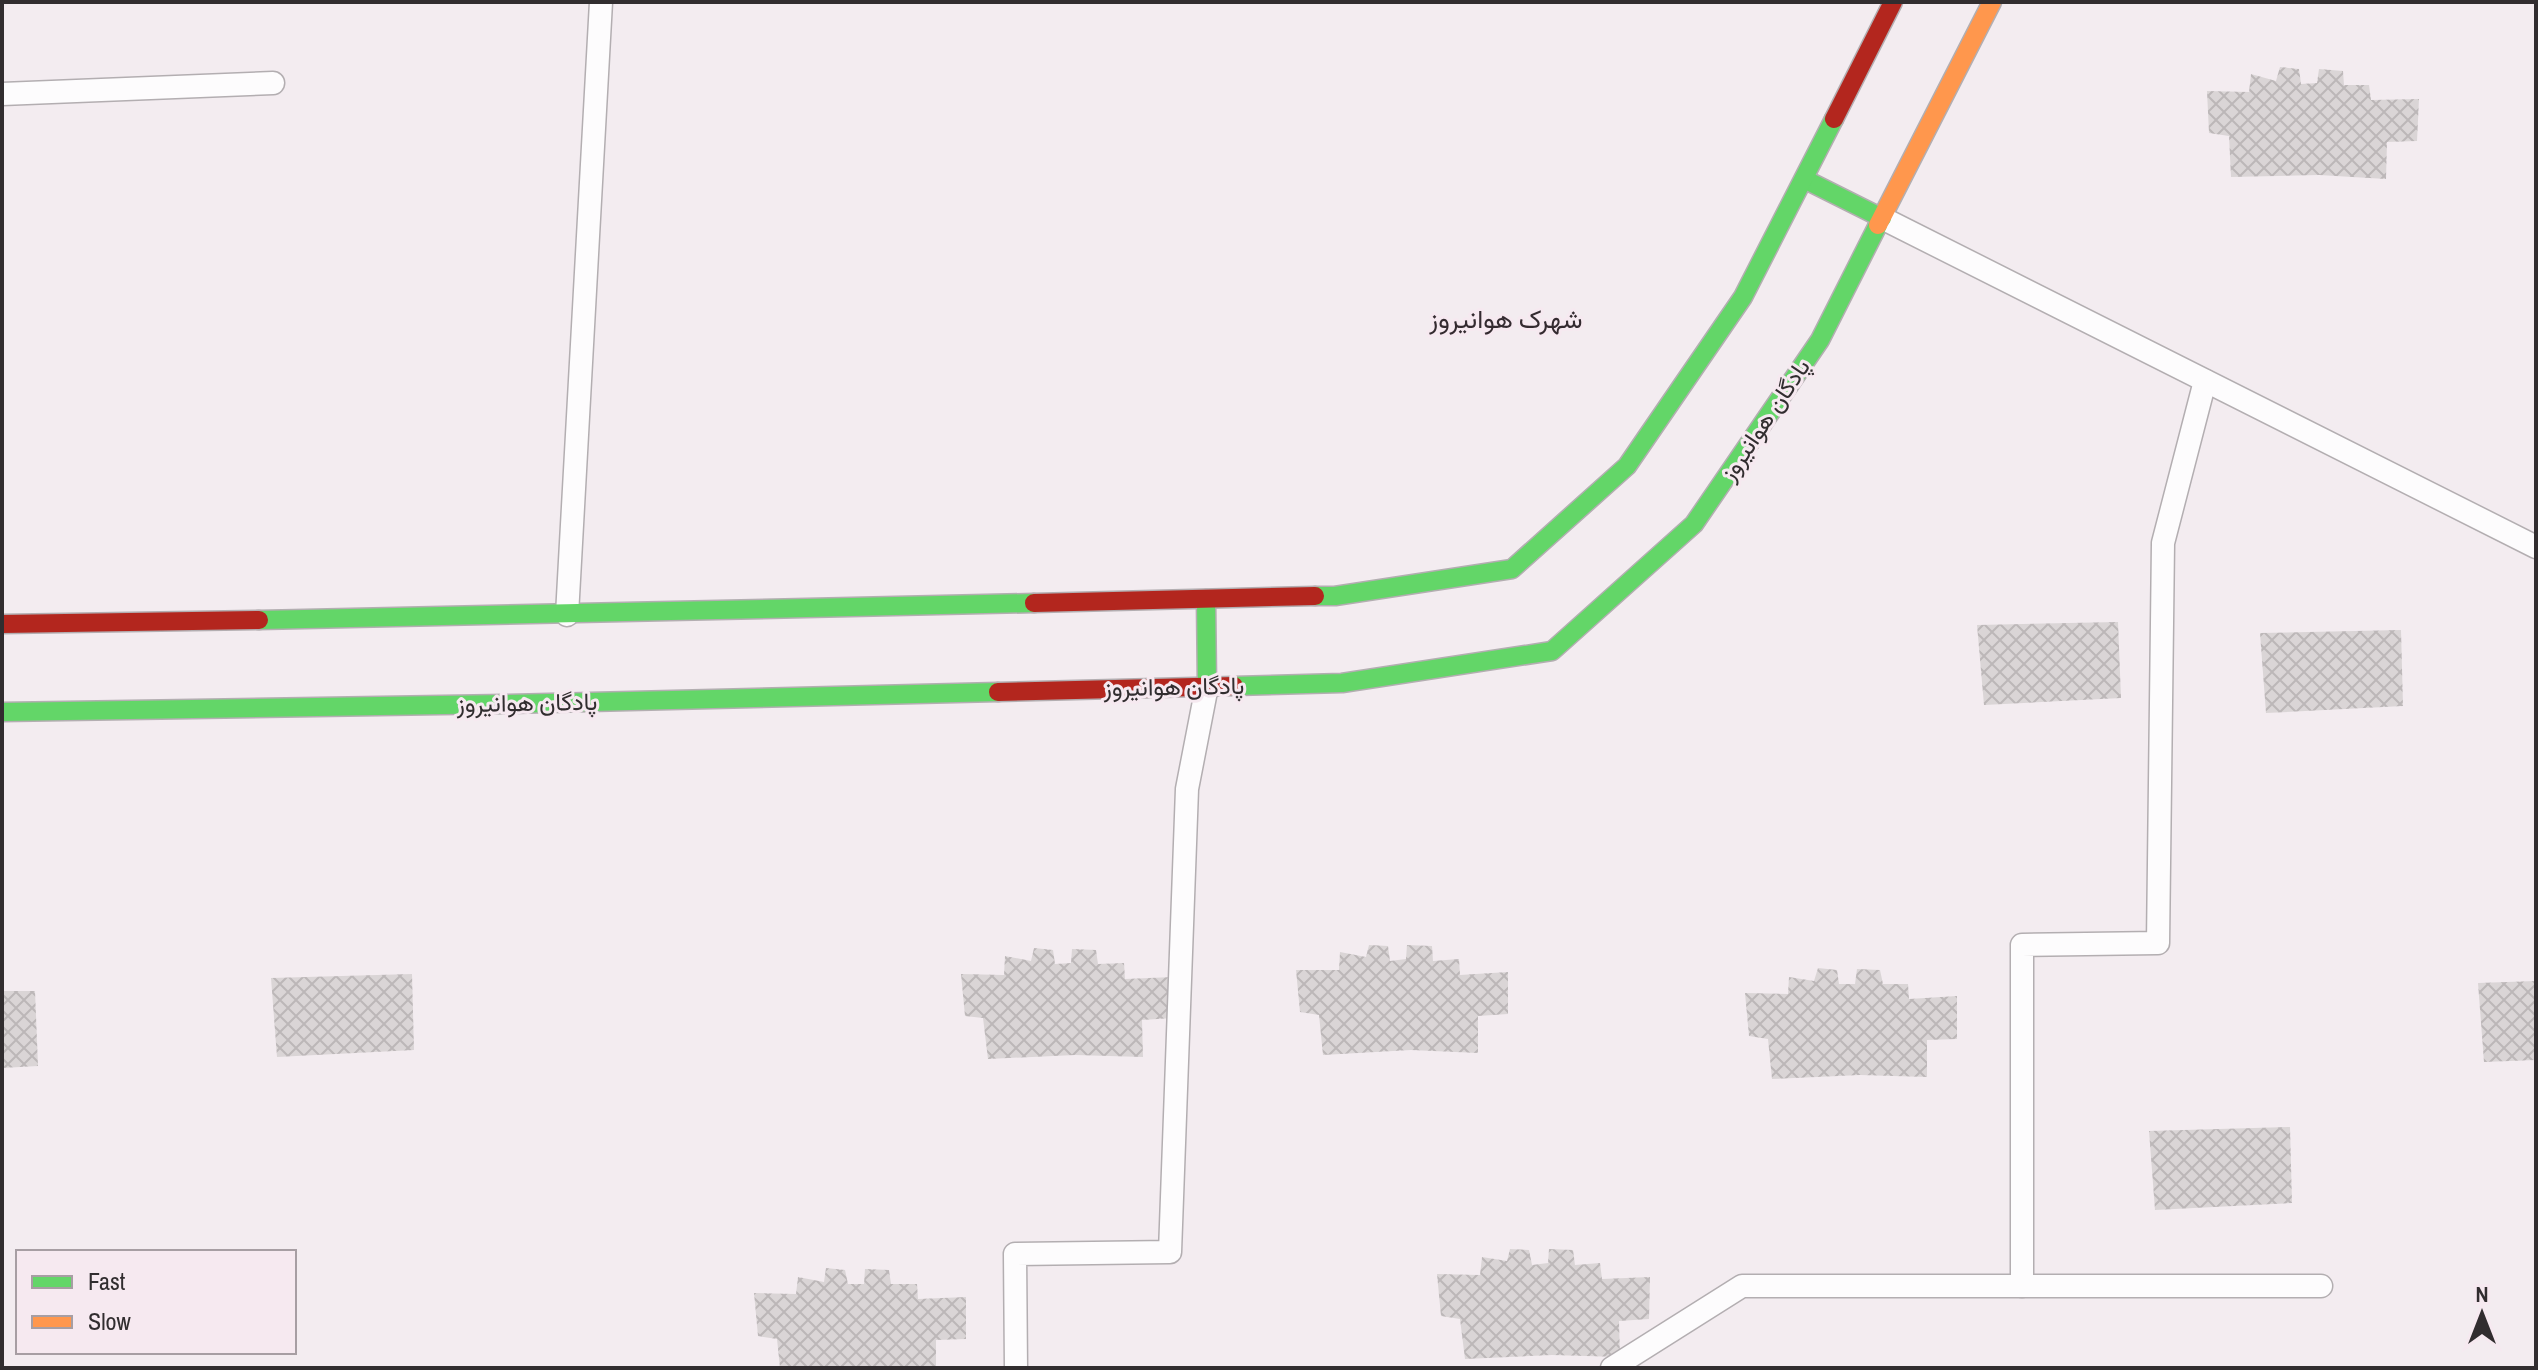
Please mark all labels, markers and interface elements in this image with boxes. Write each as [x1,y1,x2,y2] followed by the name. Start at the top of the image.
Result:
[1428,301,1583,336] district label: شهرک هوانیروز
[1711,352,1818,488] street label: پادگان هوانیروز
[1102,669,1245,704] street label: پادگان هوانیروز
[455,685,598,720] street label: پادگان هوانیروز
[16,1250,296,1354] legend
[88,1265,126,1297] text: Fast
[2442,1274,2522,1354] north arrow
[2475,1279,2489,1309] text: N
[88,1305,131,1337] text: Slow

